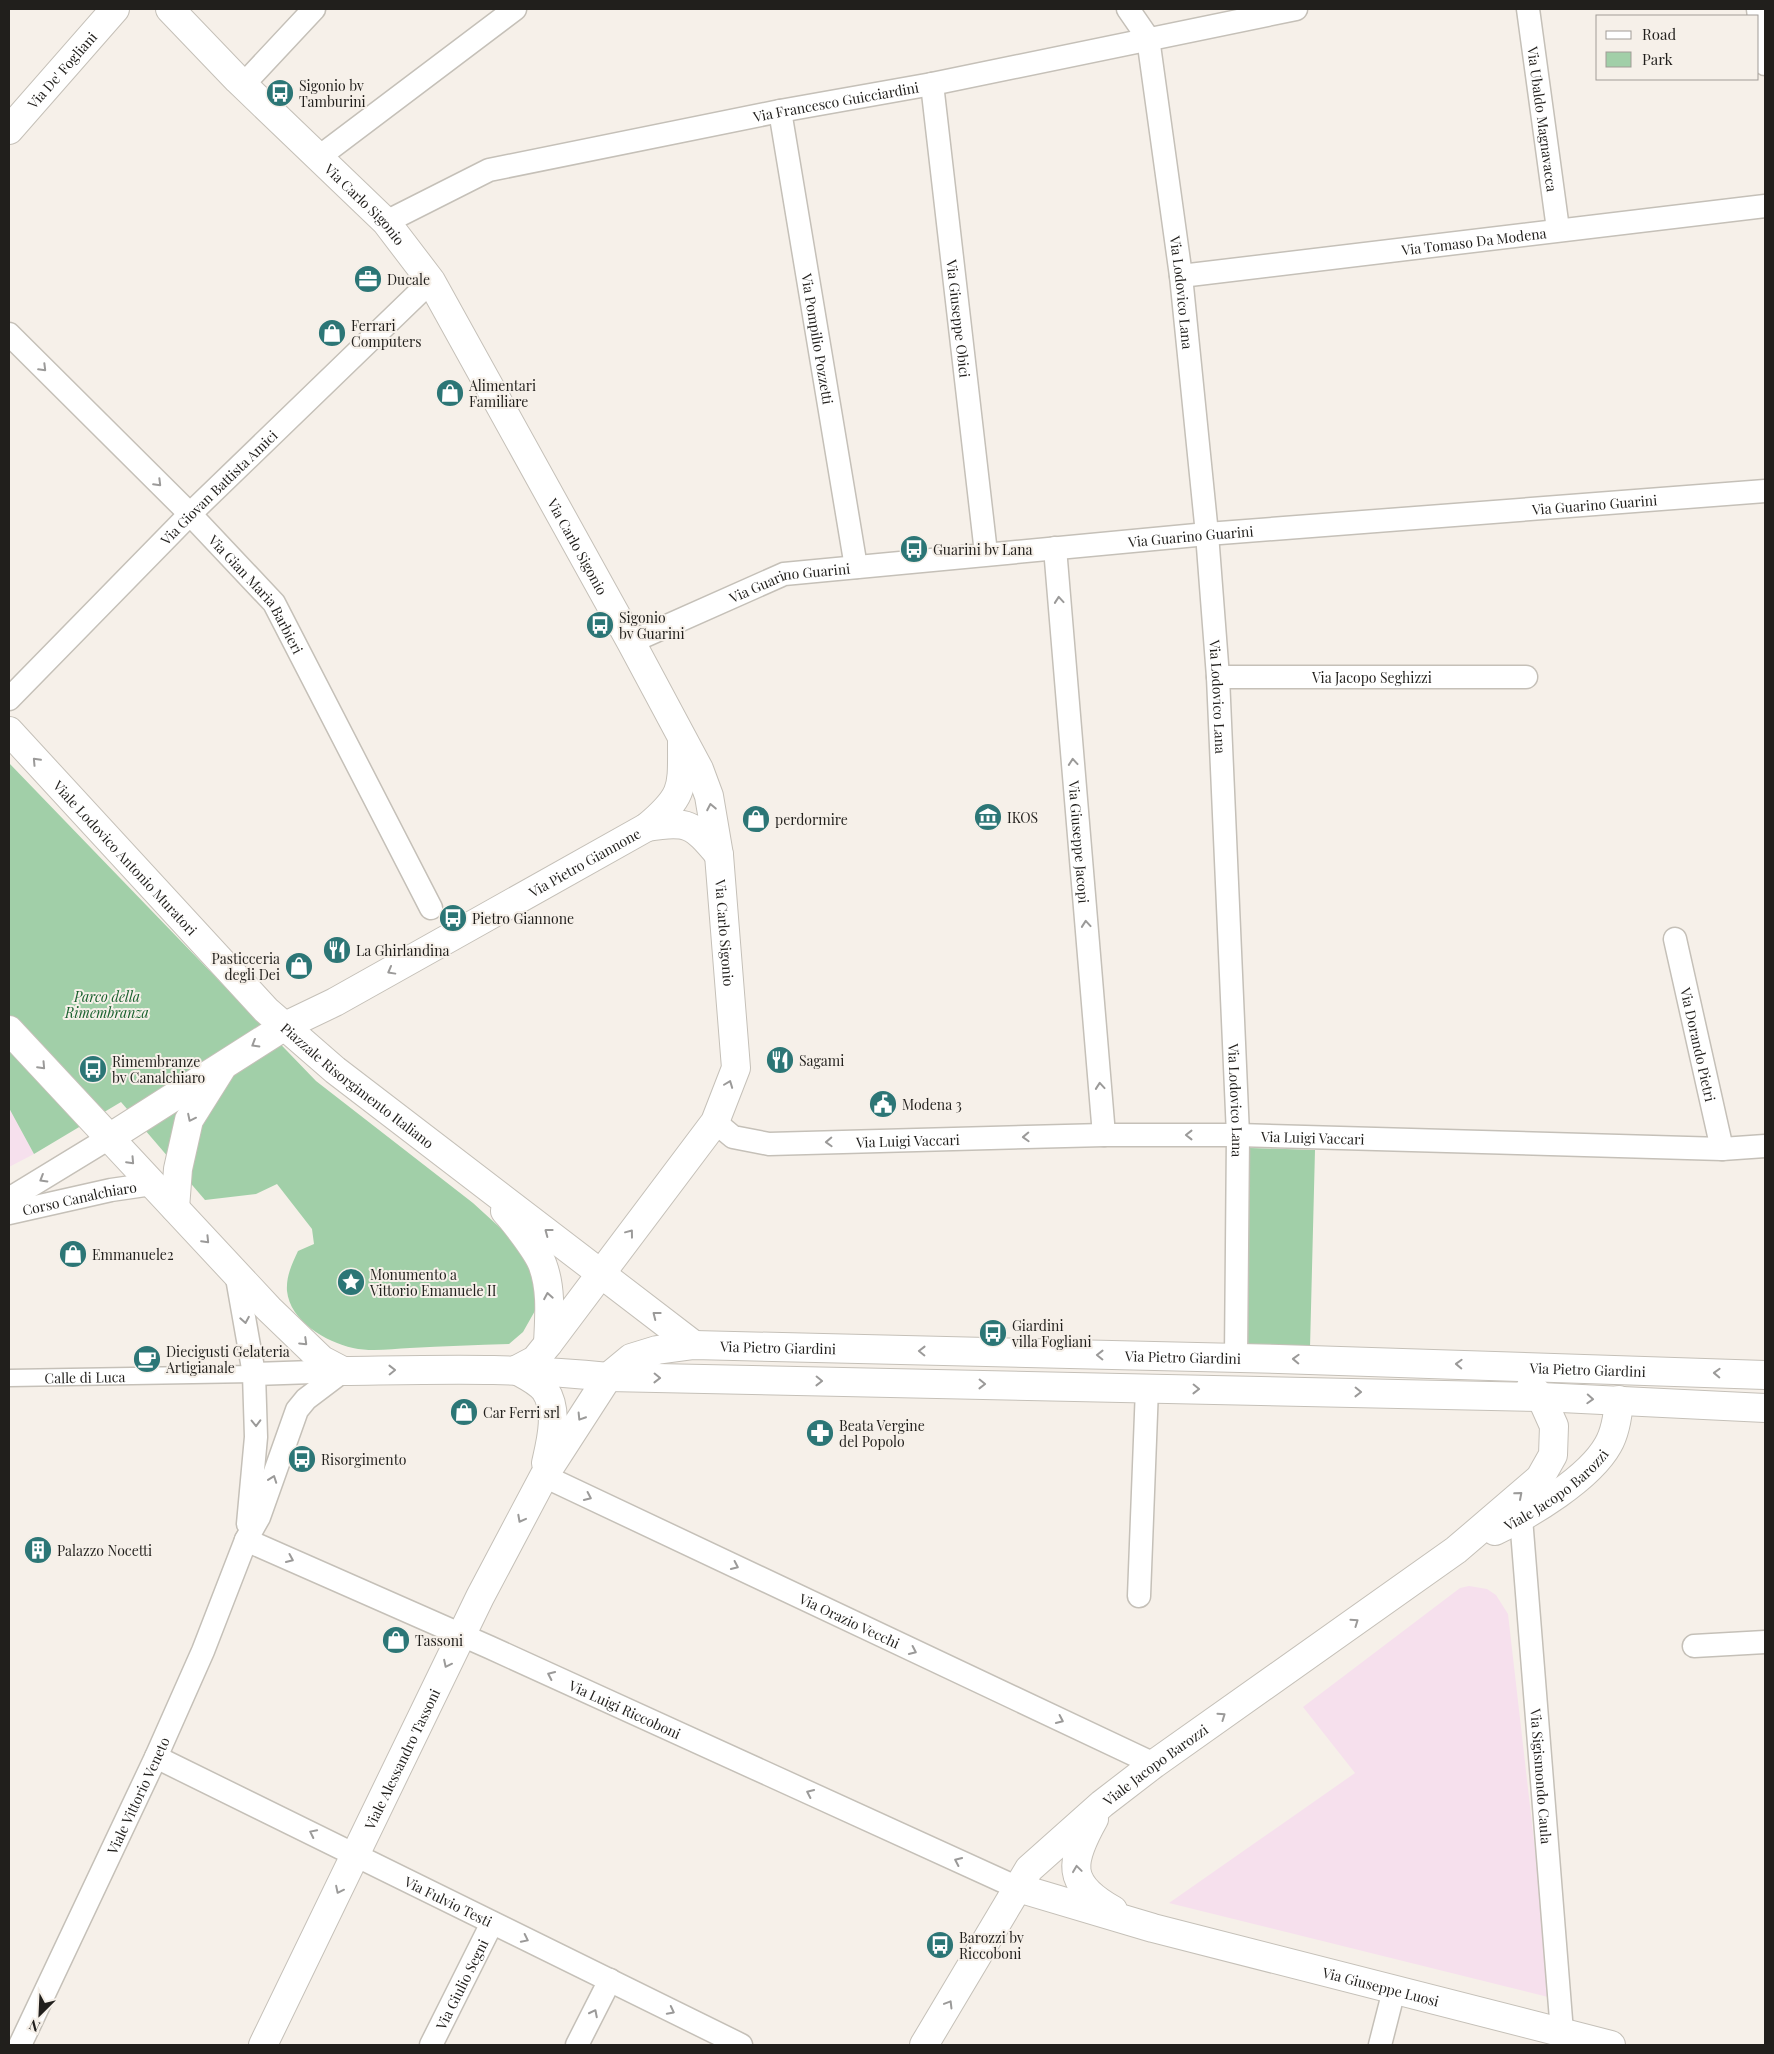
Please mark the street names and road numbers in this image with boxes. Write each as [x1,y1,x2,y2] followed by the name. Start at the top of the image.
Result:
[22,27,101,113] street label: Via De' Fogliani
[1524,44,1562,193] street label: Via Ubaldo Magnavacca
[750,77,920,126] street label: Via Francesco Guicciardini
[320,158,410,249] street label: Via Carlo Sigonio
[1399,223,1547,259] street label: Via Tomaso Da Modena
[1166,234,1198,350] street label: Via Lodovico Lana
[943,258,975,378] street label: Via Giuseppe Obici
[798,271,838,406] street label: Via Pompilio Pozzetti
[155,426,281,549] street label: Via Giovan Battista Amici
[1530,490,1658,519] street label: Via Guarino Guarini
[543,494,612,598] street label: Via Carlo Sigonio
[1126,521,1254,551] street label: Via Guarino Guarini
[204,530,308,657] street label: Via Gian Maria Barbieri
[725,558,851,607] street label: Via Guarino Guarini
[1206,638,1231,754] street label: Via Lodovico Lana
[1311,668,1432,687] street label: Via Jacopo Seghizzi
[49,775,202,939] street label: Viale Lodovico Antonio Muratori
[1065,779,1094,904] street label: Via Giuseppe Jacopi
[524,823,644,902] street label: Via Pietro Giannone
[711,878,739,987] street label: Via Carlo Sigonio
[1676,985,1721,1103] street label: Via Dorando Pietri
[277,1018,438,1152] street label: Piazzale Risorgimento Italiano
[1224,1042,1247,1157] street label: Via Lodovico Lana
[1260,1126,1365,1148] street label: Via Luigi Vaccari
[855,1129,960,1151] street label: Via Luigi Vaccari
[20,1177,138,1219] street label: Corso Canalchiaro
[719,1336,836,1358] street label: Via Pietro Giardini
[1124,1346,1241,1368] street label: Via Pietro Giardini
[1528,1358,1646,1381] street label: Via Pietro Giardini
[44,1367,126,1387] street label: Calle di Luca
[1500,1445,1612,1535] street label: Viale Jacopo Barozzi
[795,1588,903,1652] street label: Via Orazio Vecchi
[565,1675,684,1743] street label: Via Luigi Riccoboni
[359,1685,444,1833] street label: Viale Alessandro Tassoni
[1527,1707,1556,1845] street label: Via Sigismondo Caula
[1098,1719,1211,1810] street label: Viale Jacopo Barozzi
[102,1733,173,1858] street label: Viale Vittorio Veneto
[401,1871,495,1931] street label: Via Fulvio Testi
[430,1936,492,2034] street label: Via Giulio Segni
[1320,1962,1441,2010] street label: Via Giuseppe Luosi

